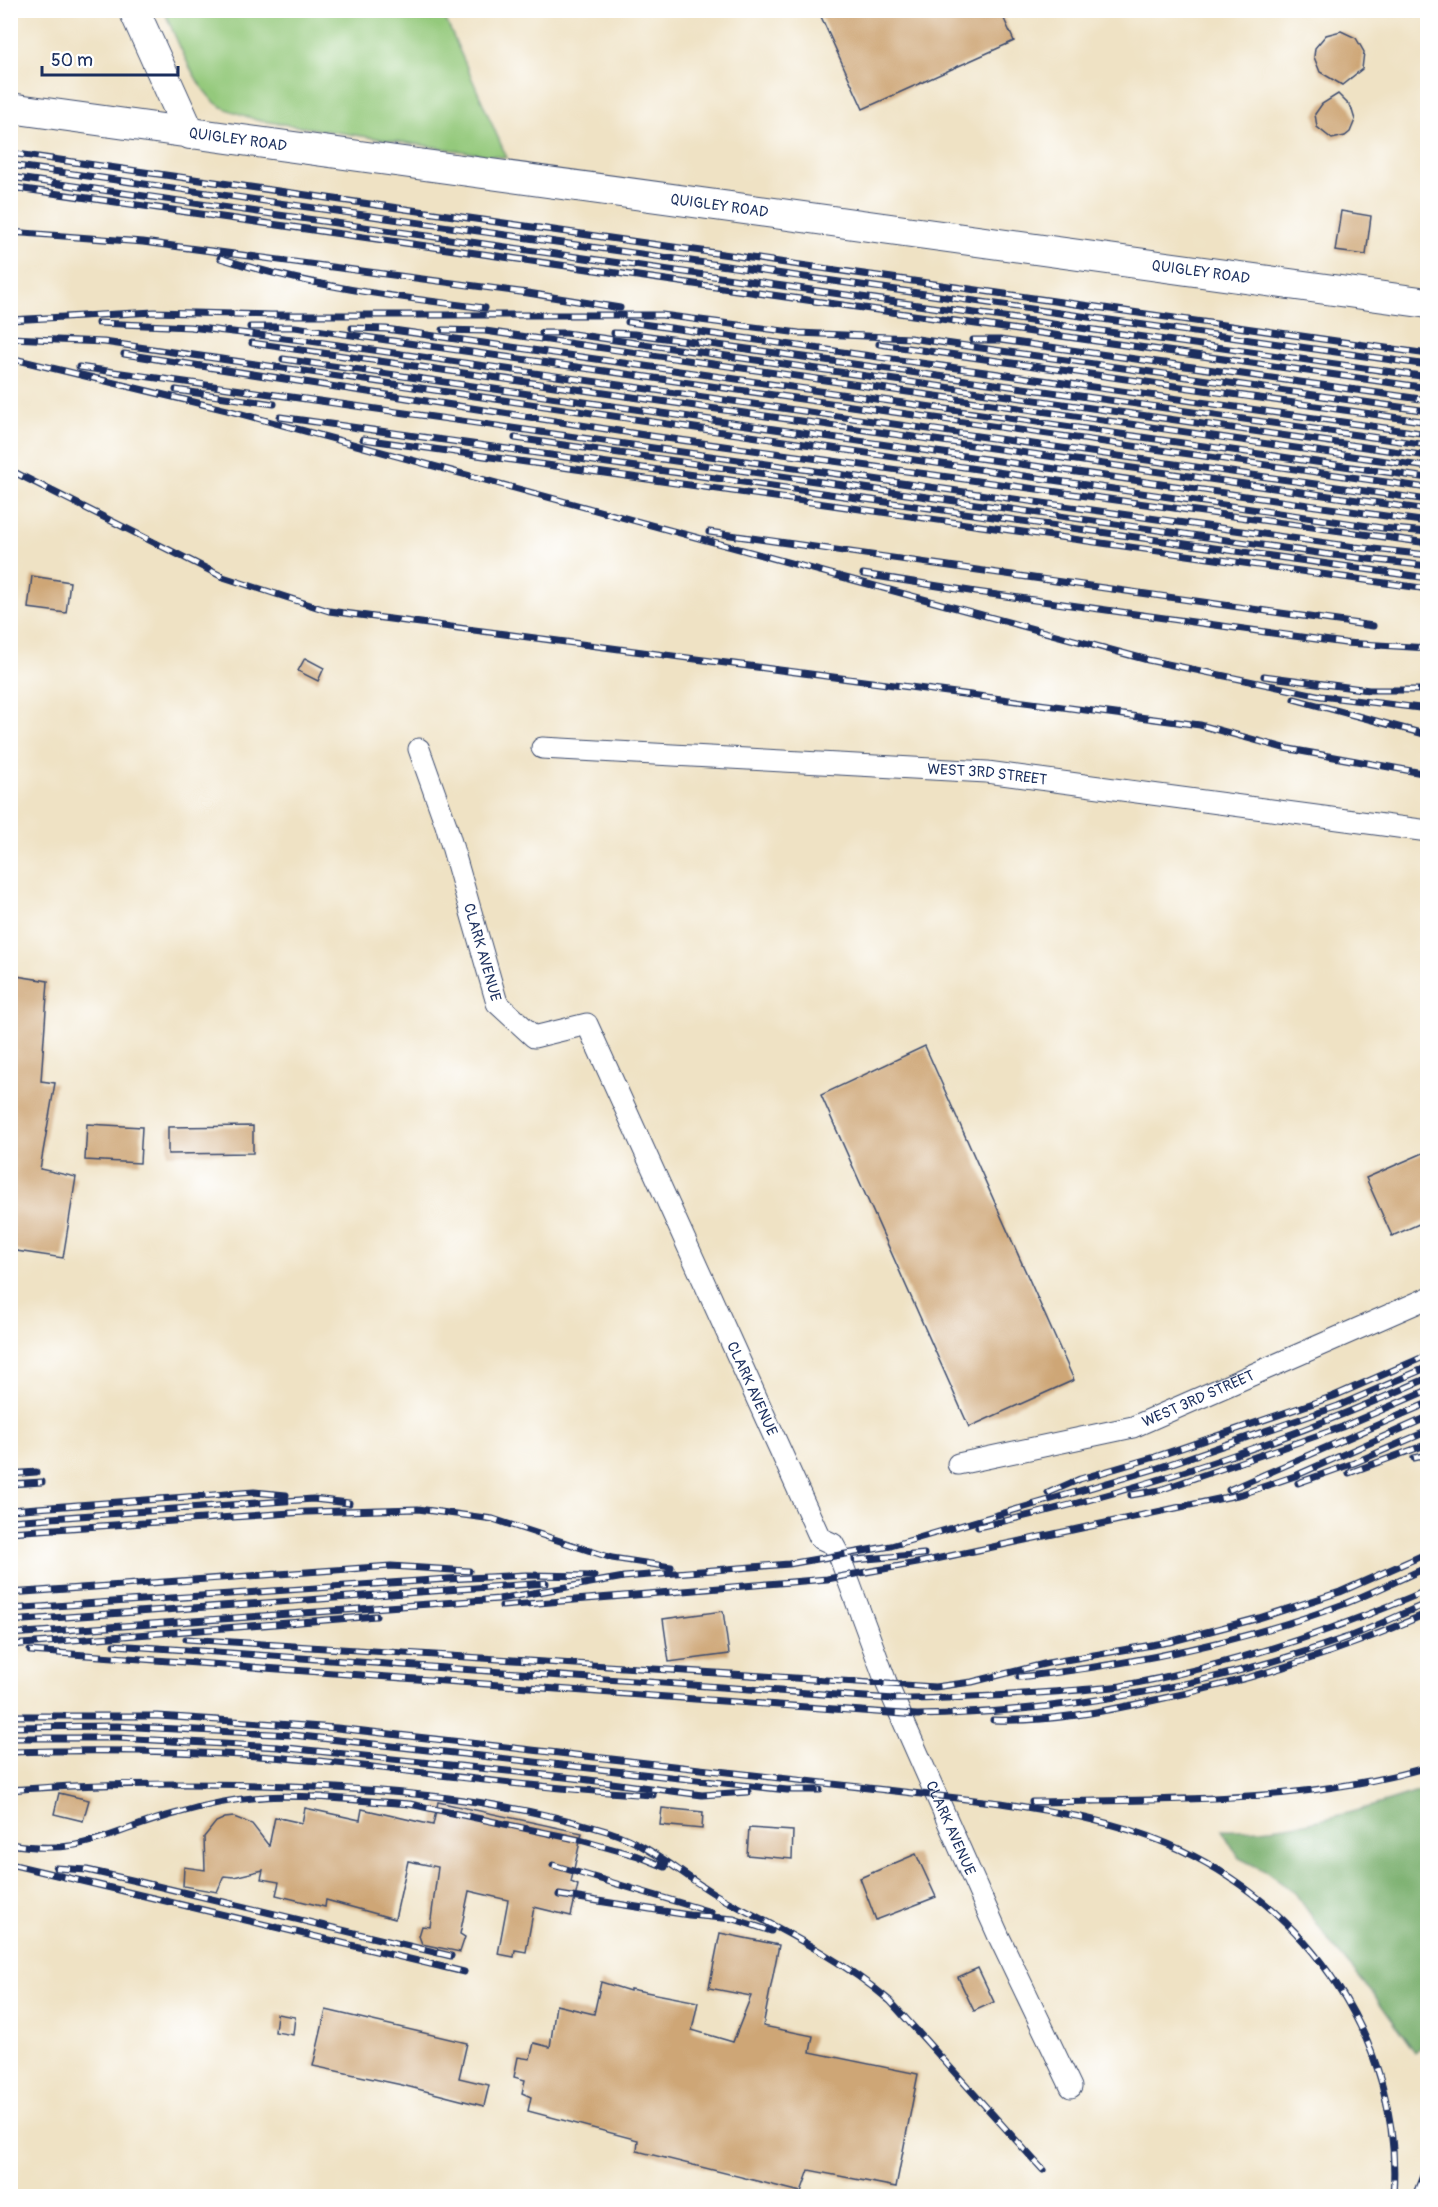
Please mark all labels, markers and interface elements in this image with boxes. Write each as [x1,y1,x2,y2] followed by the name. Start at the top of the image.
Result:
[42,39,178,77] scale bar
[51,49,93,72] text: 50 m
[188,123,288,155] street label: QUIGLEY ROAD
[669,189,770,222] street label: QUIGLEY ROAD
[1150,256,1251,288] street label: QUIGLEY ROAD
[927,759,1048,789] street label: WEST 3RD STREET
[459,901,506,1004] street label: CLARK AVENUE
[723,1339,782,1439] street label: CLARK AVENUE
[1139,1366,1257,1431] street label: WEST 3RD STREET
[922,1778,980,1878] street label: CLARK AVENUE

